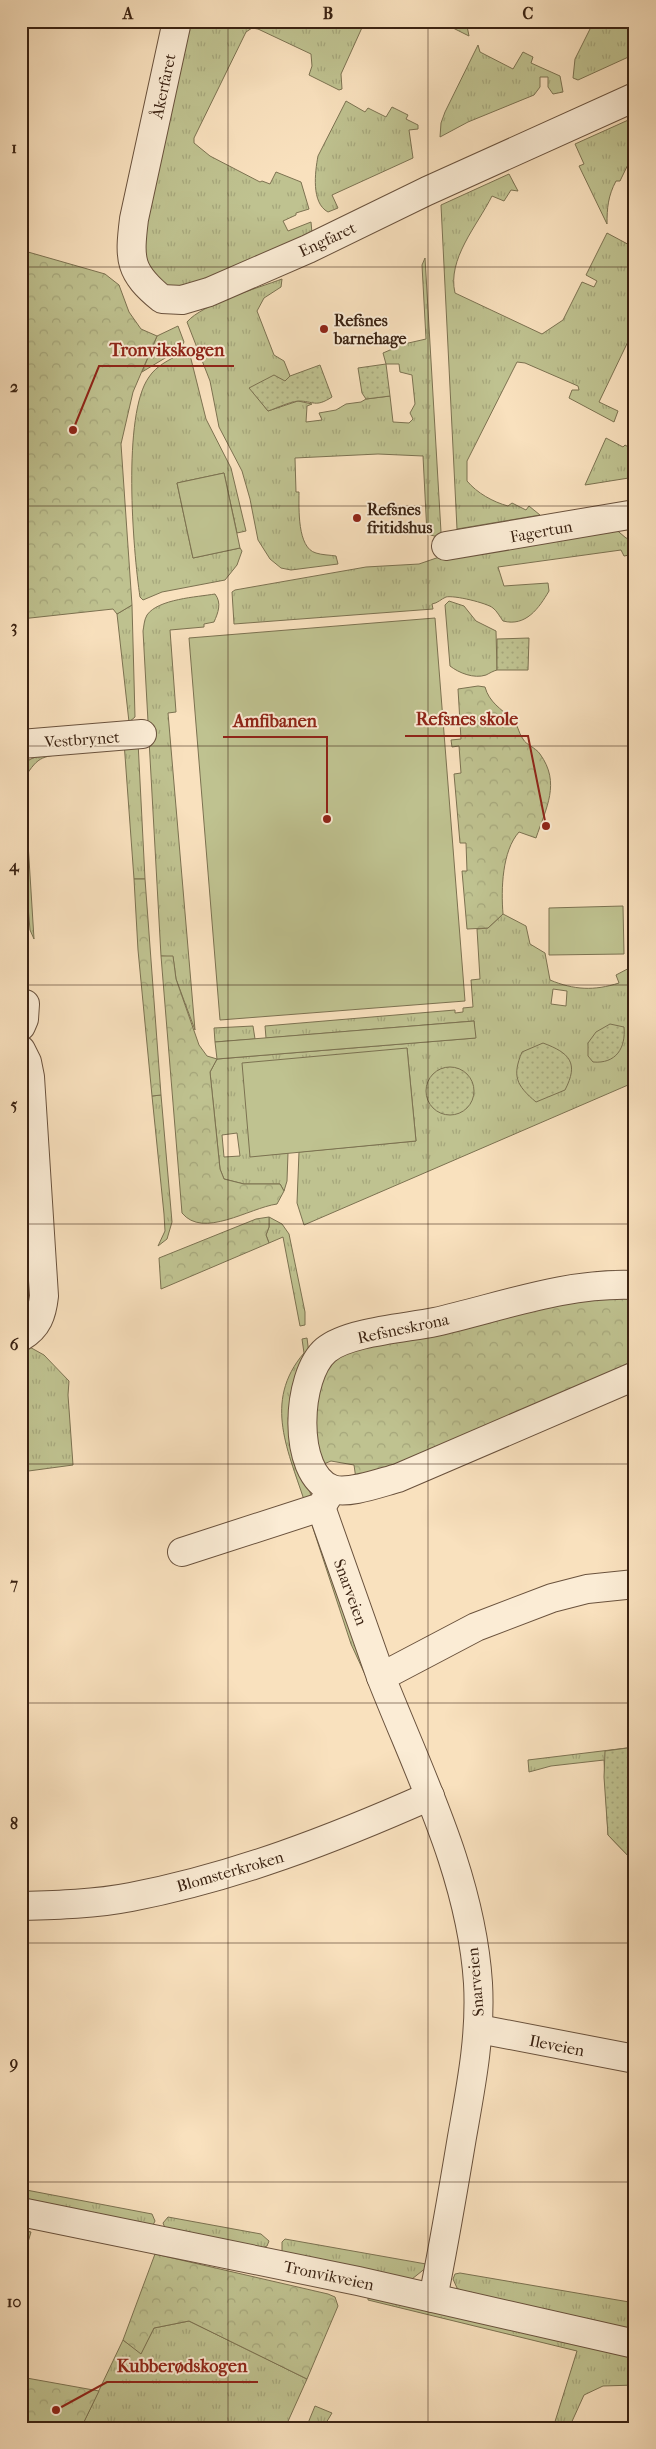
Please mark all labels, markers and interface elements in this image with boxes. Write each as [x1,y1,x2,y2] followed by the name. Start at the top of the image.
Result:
[122,4,134,23] text: A
[323,4,333,23] text: B
[523,4,534,23] text: C
[146,51,180,121] street label: Åkerfaret
[11,138,17,157] text: 1
[296,218,359,261] street label: Engfaret
[333,311,407,349] place label: Refsnes barnehage
[318,323,330,335] marker: Refsnes barnehage
[99,333,234,366] callout: Tronvikskogen
[109,340,225,361] text: Tronvikskogen
[10,377,18,396] text: 2
[366,500,432,537] place label: Refsnes fritidshus
[351,512,363,524] marker: Refsnes fritidshus
[508,517,575,546] street label: Fagertun
[11,617,17,637] text: 3
[405,703,528,736] callout: Refsnes skole
[223,704,327,737] callout: Amfibanen
[416,709,518,730] text: Refsnes skole
[232,711,318,732] text: Amfibanen
[43,727,121,752] street label: Vestbrynet
[8,856,20,876] text: 4
[11,1095,18,1114] text: 5
[356,1309,451,1347] street label: Refsneskrona
[10,1335,19,1354] text: 6
[330,1556,372,1629] street label: Snarveien
[9,1574,18,1593] text: 7
[10,1814,18,1833] text: 8
[174,1847,287,1896] street label: Blomsterkroken
[463,1946,488,2017] street label: Snarveien
[528,2031,587,2060] street label: Ileveien
[9,2053,18,2073] text: 9
[282,2257,376,2294] street label: Tronvikveien
[7,2292,21,2311] text: 10
[107,2349,258,2382] callout: Kubberødskogen
[117,2356,248,2377] text: Kubberødskogen

